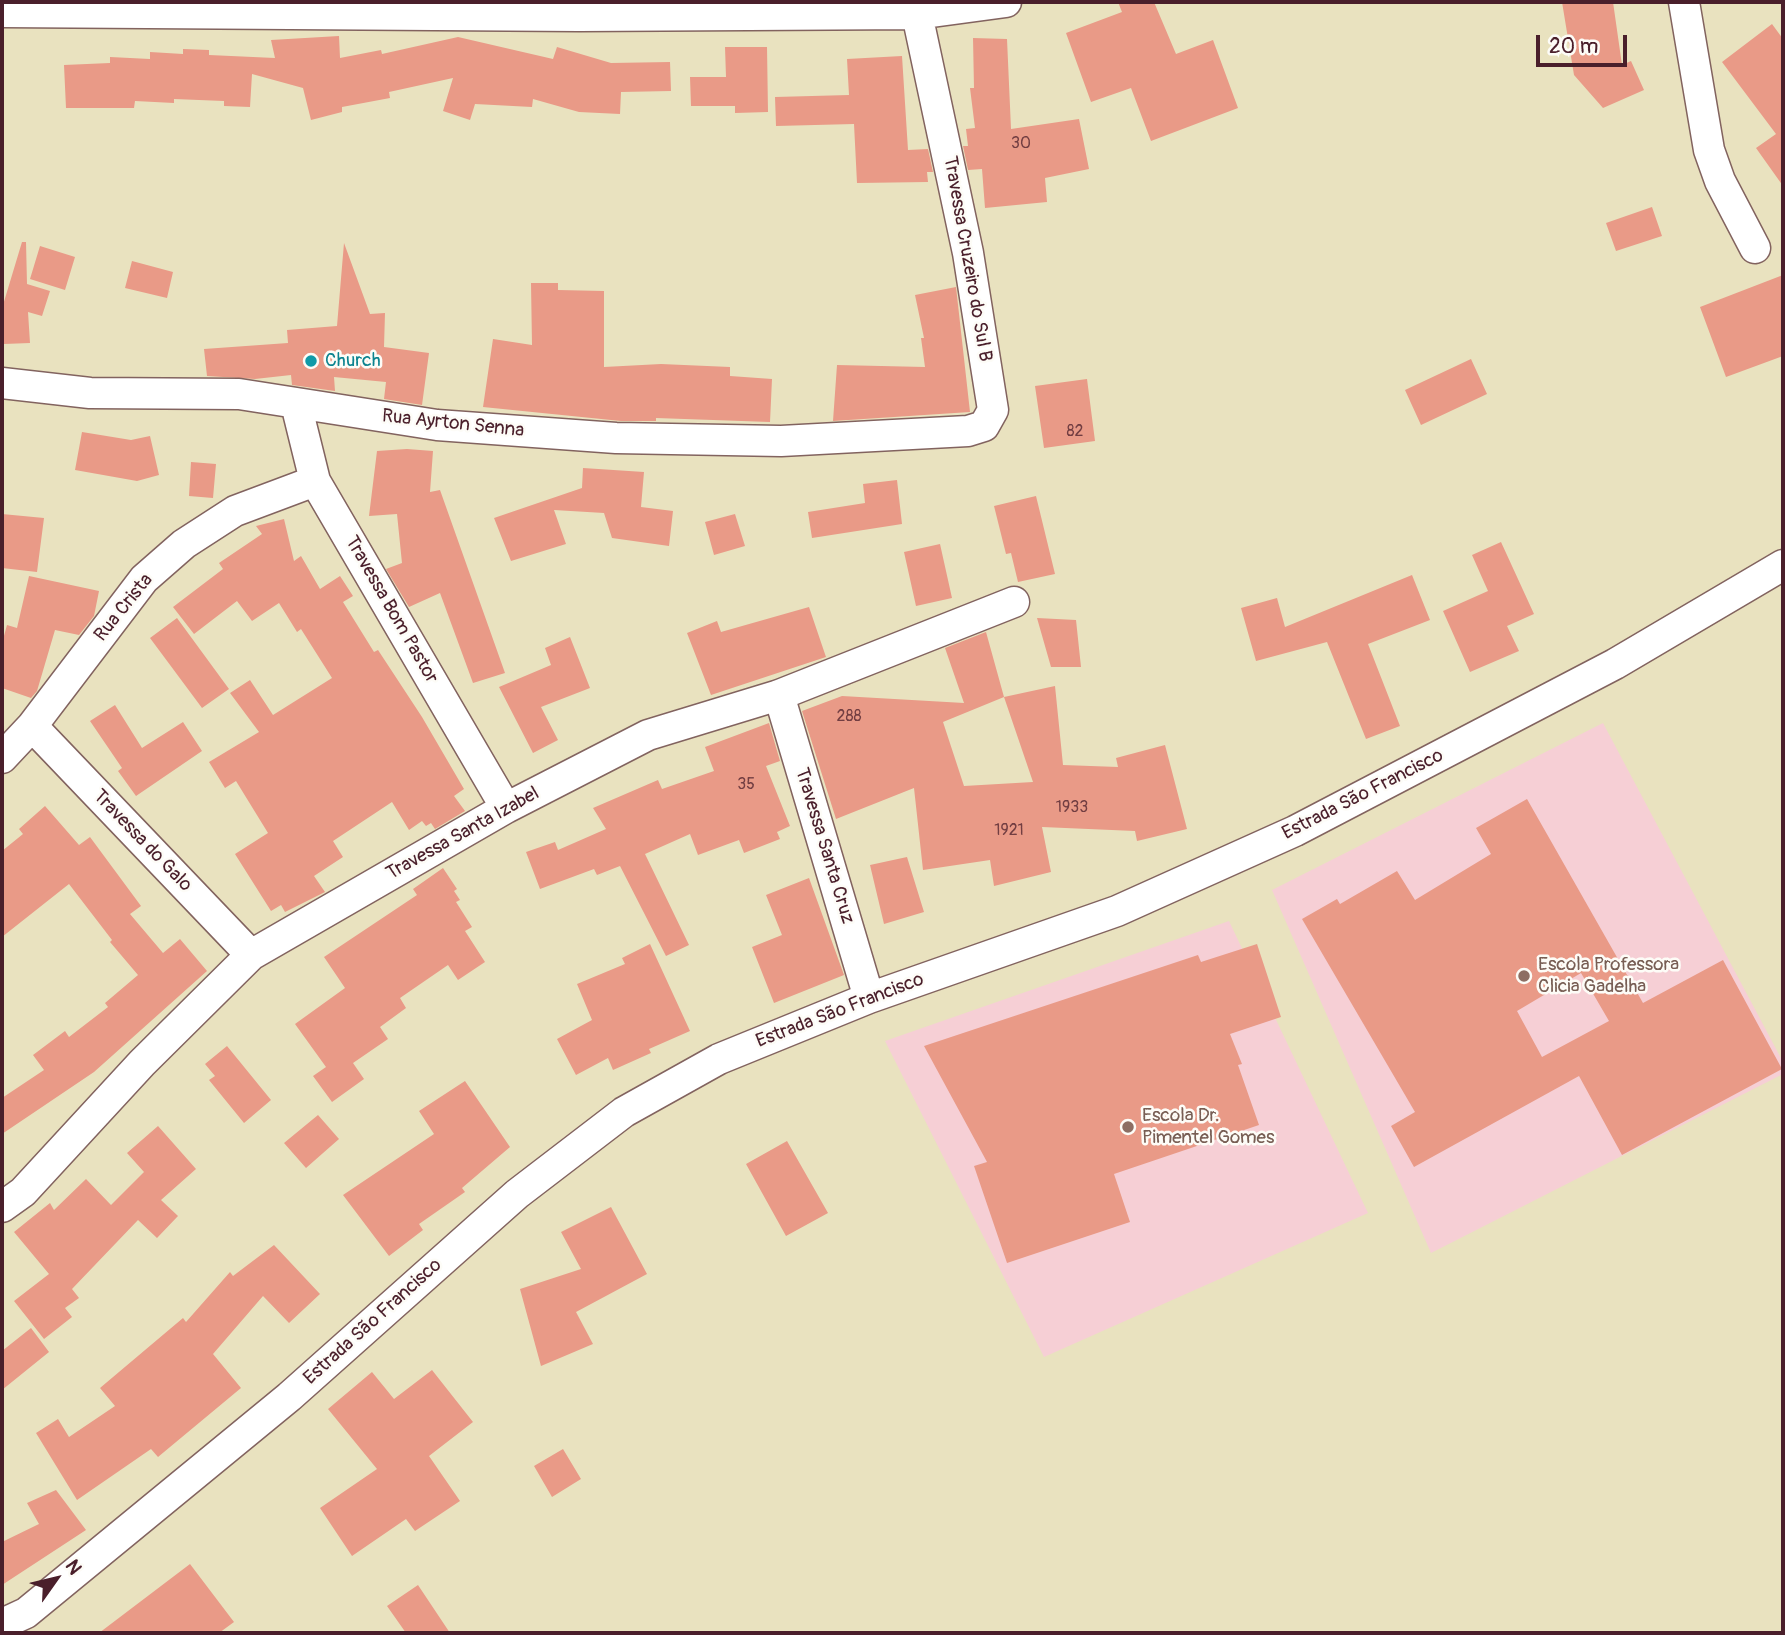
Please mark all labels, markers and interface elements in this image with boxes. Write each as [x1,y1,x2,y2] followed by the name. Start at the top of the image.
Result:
[1540,21,1631,65] scale bar
[1549,33,1598,60] text: 20 m
[1011,134,1031,154] house number: 30
[938,155,996,363] street label: Travessa Cruzeiro do Sul B
[325,350,381,372] place label: Church
[303,353,319,369] marker: Church
[381,405,525,443] street label: Rua Ayrton Senna
[1066,422,1084,442] house number: 82
[339,532,443,688] street label: Travessa Bom Pastor
[90,570,158,646] street label: Rua Crista
[836,707,862,727] house number: 288
[1279,744,1447,846] street label: Estrada São Francisco
[789,765,859,927] street label: Travessa Santa Cruz
[737,775,755,795] house number: 35
[383,783,543,885] street label: Travessa Santa Izabel
[88,785,196,897] street label: Travessa do Galo
[1056,798,1088,818] house number: 1933
[994,821,1024,841] house number: 1921
[1538,954,1679,998] place label: Escola Professora Clicia Gadelha
[1516,968,1532,984] marker: Escola Professora Clicia Gadelha
[753,969,927,1053] street label: Estrada São Francisco
[1142,1105,1274,1149] place label: Escola Dr. Pimentel Gomes
[1120,1119,1136,1135] marker: Escola Dr. Pimentel Gomes
[299,1254,447,1390] street label: Estrada São Francisco
[21,1544,91,1614] north arrow
[60,1555,87,1579] text: N

